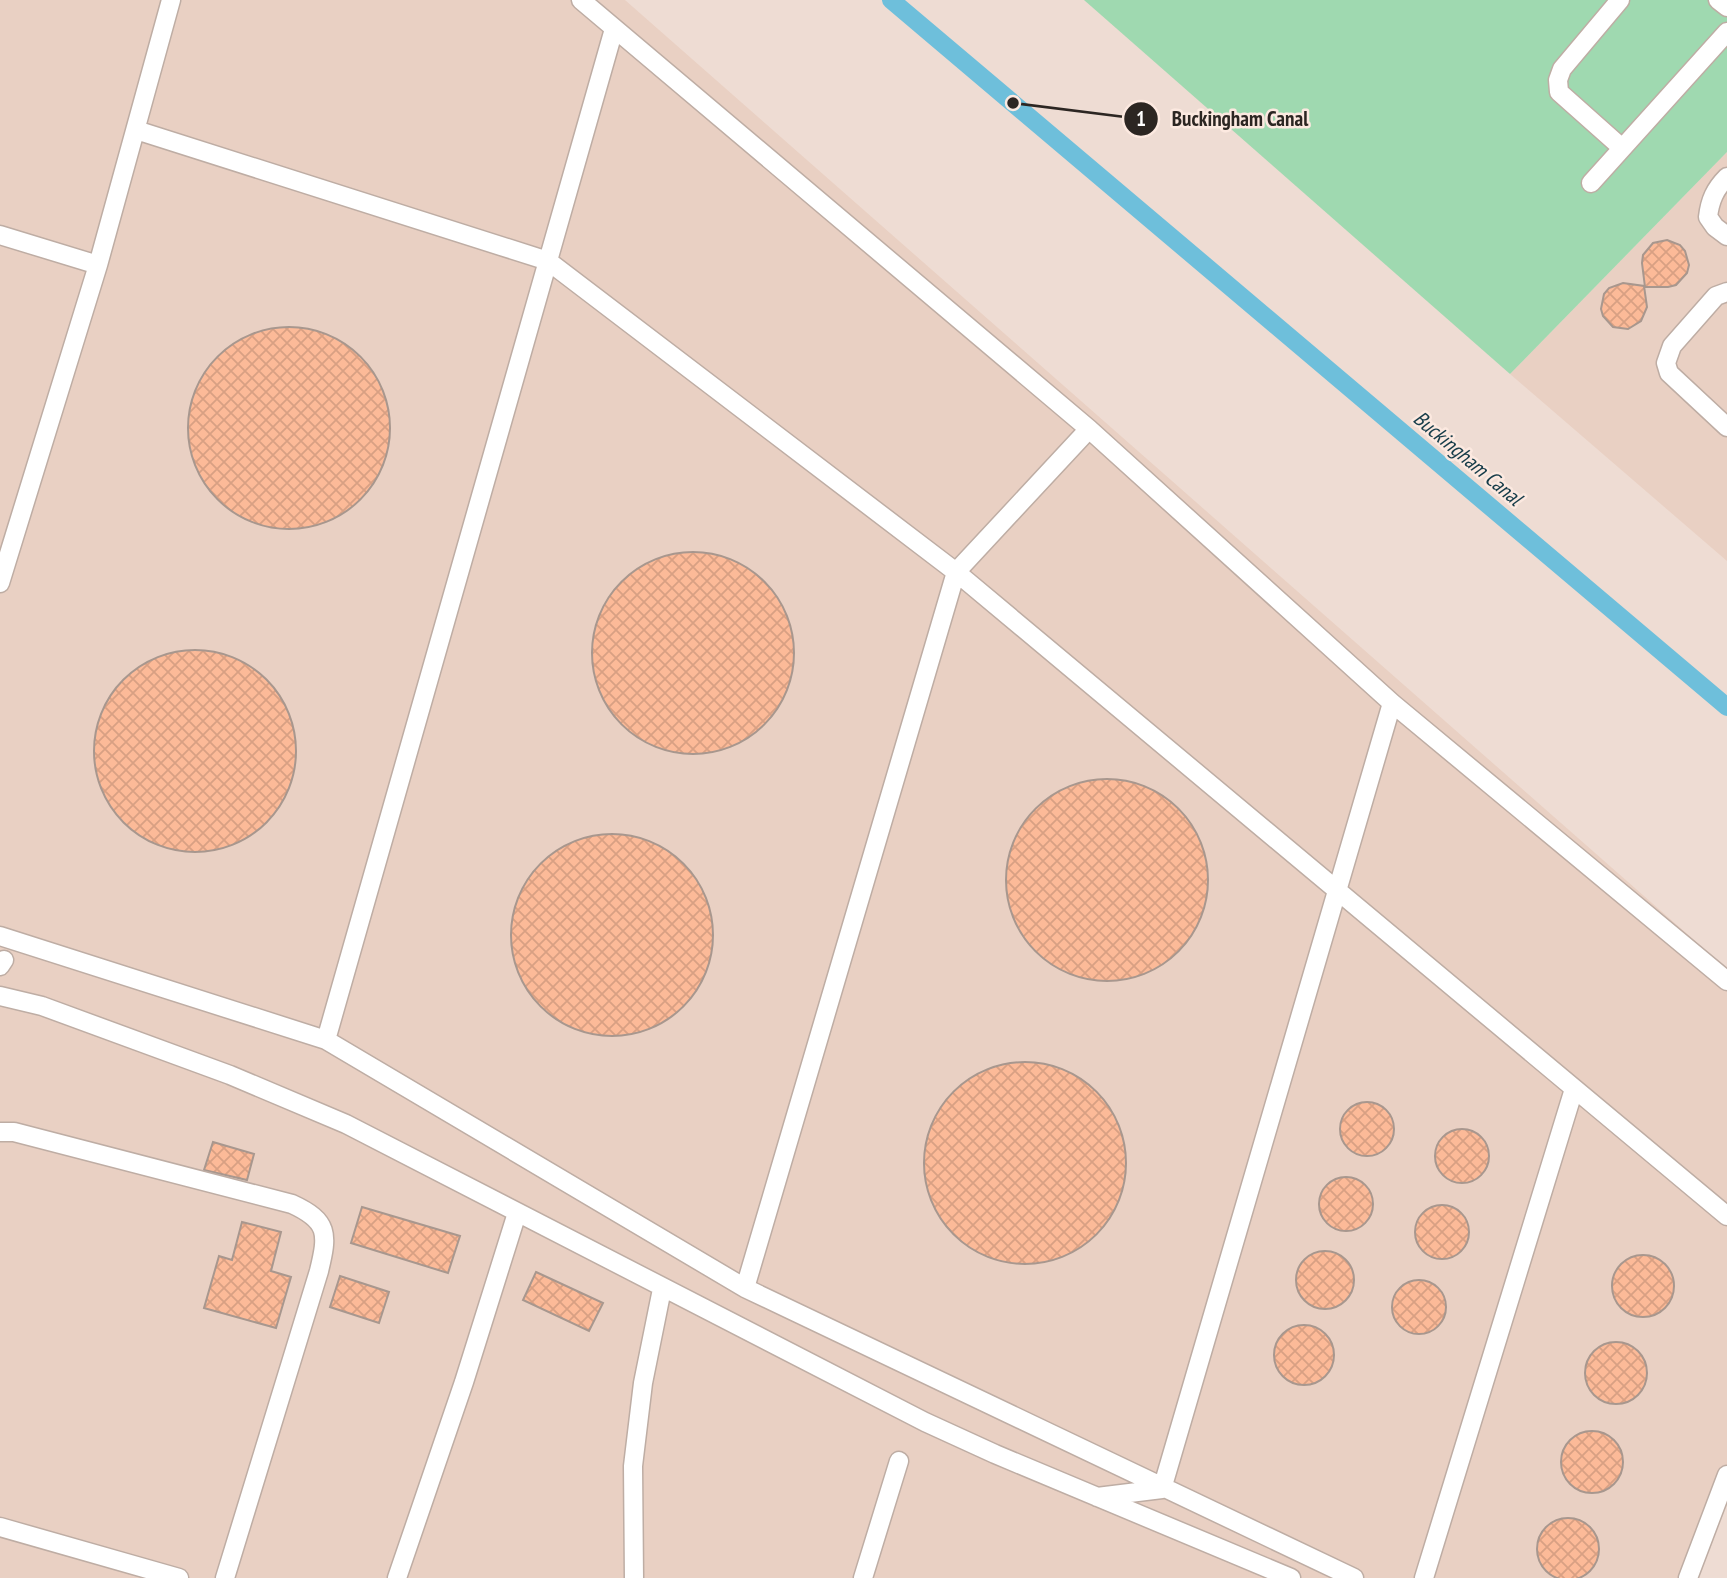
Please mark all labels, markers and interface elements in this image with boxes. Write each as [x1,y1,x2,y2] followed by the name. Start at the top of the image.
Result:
[1123,98,1323,140] callout: Buckingham Canal
[1136,105,1146,132] text: 1
[1172,105,1309,132] text: Buckingham Canal
[1408,405,1529,513] water label: Buckingham Canal

